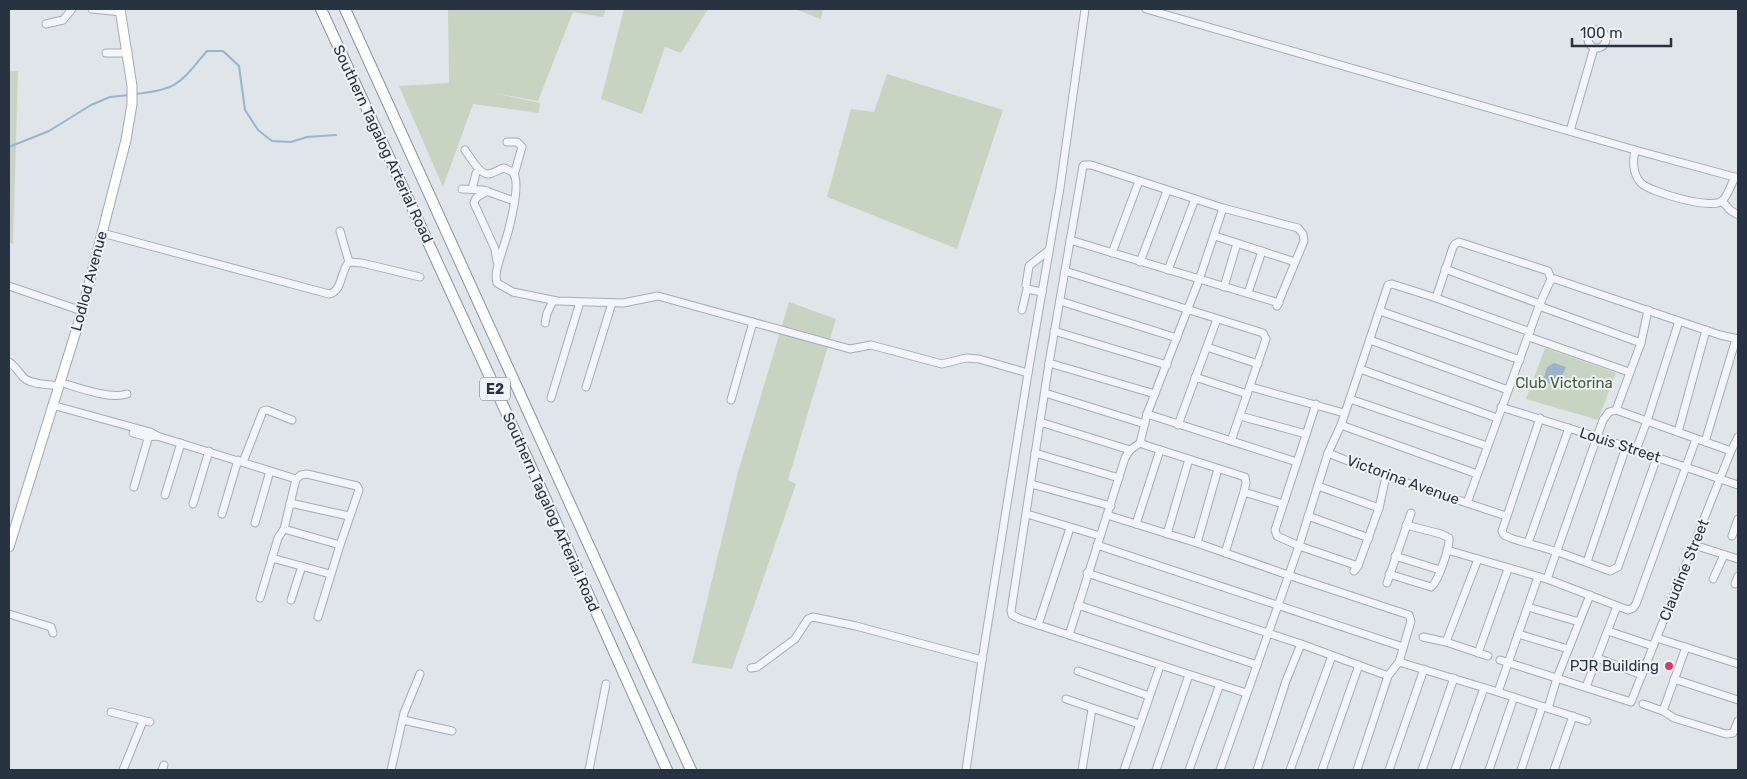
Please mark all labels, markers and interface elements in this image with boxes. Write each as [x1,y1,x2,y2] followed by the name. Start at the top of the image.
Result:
[1572,15,1671,47] scale bar
[1580,24,1622,42] text: 100 m
[329,42,437,246] street label: Southern Tagalog Arterial Road
[67,229,111,333] street label: Lodlod Avenue
[1515,374,1613,392] park label: Club Victorina
[480,378,510,400] road number: E2
[499,410,603,614] street label: Southern Tagalog Arterial Road
[1577,423,1663,467] street label: Louis Street
[1344,451,1462,509] street label: Victorina Avenue
[1655,516,1713,623] street label: Claudine Street
[1570,657,1659,675] place label: PJR Building
[1663,660,1675,672] marker: PJR Building

